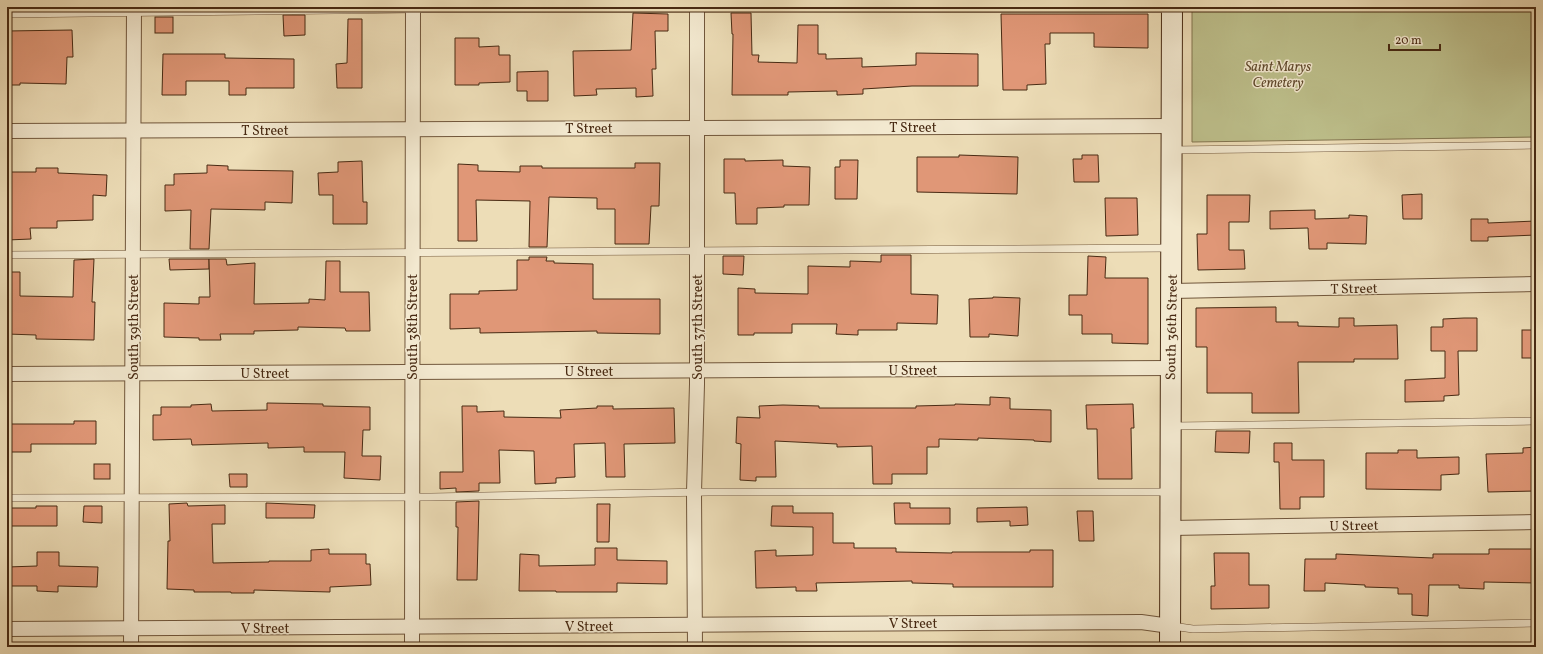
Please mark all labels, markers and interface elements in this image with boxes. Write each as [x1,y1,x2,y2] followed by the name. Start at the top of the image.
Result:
[1389,26,1440,52] scale bar
[1395,33,1422,49] text: 20 m
[1245,58,1311,93] park label: Saint Marys Cemetery
[889,119,937,138] street label: T Street
[565,120,613,139] street label: T Street
[241,122,289,141] street label: T Street
[125,274,144,380] street label: South 39th Street
[404,274,423,380] street label: South 38th Street
[689,274,708,380] street label: South 37th Street
[1162,274,1183,380] street label: South 36th Street
[1330,280,1378,299] street label: T Street
[889,362,938,381] street label: U Street
[565,363,614,382] street label: U Street
[241,365,290,384] street label: U Street
[1329,517,1379,536] street label: U Street
[889,615,937,634] street label: V Street
[565,618,613,637] street label: V Street
[241,620,289,639] street label: V Street

